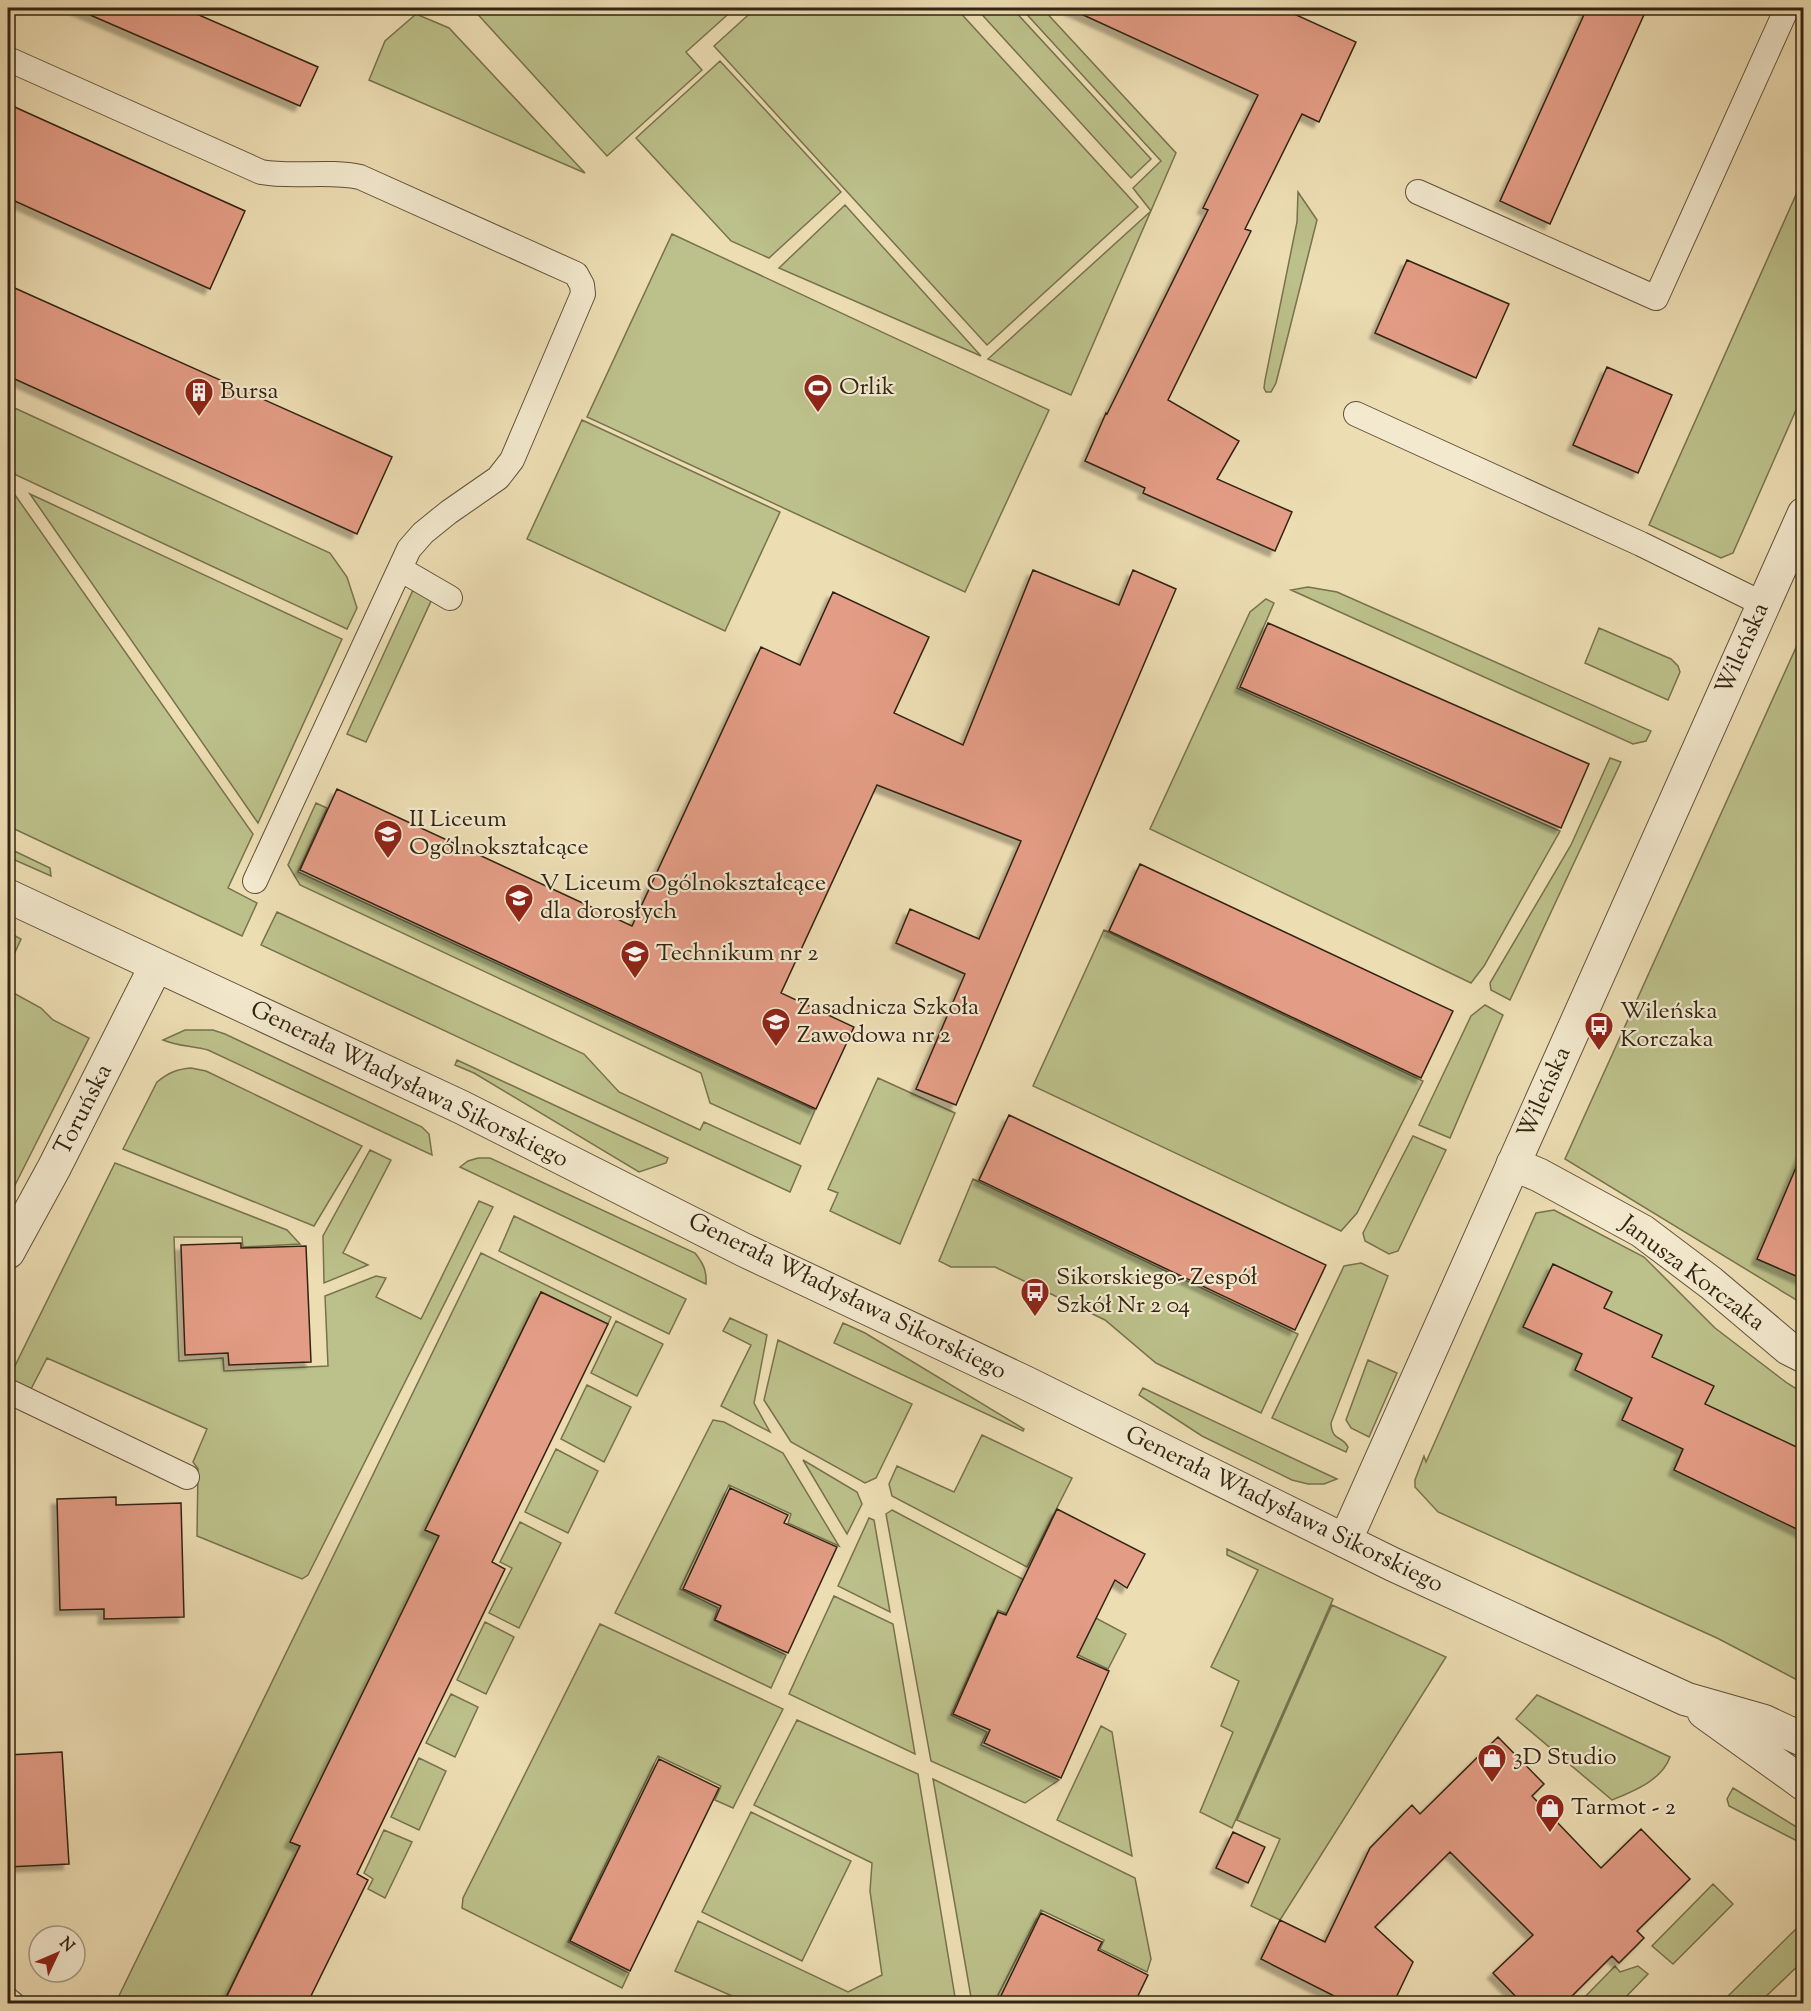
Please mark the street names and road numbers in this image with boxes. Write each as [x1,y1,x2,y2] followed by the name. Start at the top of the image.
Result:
[1708,598,1778,700] street label: Wileńska
[244,993,574,1177] street label: Generała Władysława Sikorskiego
[1510,1042,1580,1144] street label: Wileńska
[46,1058,122,1162] street label: Toruńska
[682,1205,1012,1389] street label: Generała Władysława Sikorskiego
[1611,1207,1772,1340] street label: Janusza Korczaka
[1119,1418,1449,1602] street label: Generała Władysława Sikorskiego

